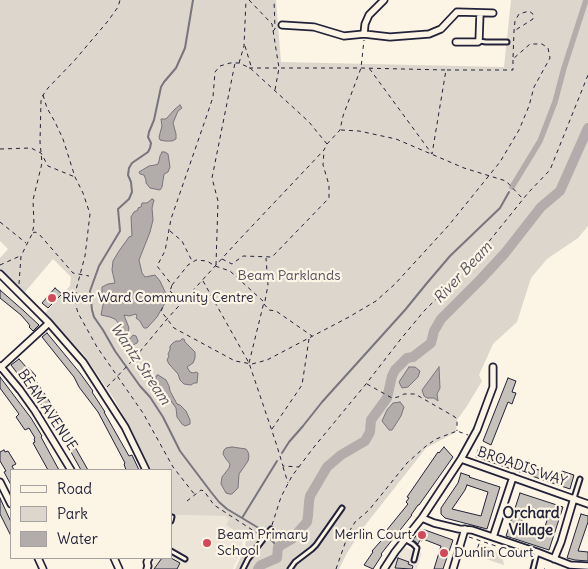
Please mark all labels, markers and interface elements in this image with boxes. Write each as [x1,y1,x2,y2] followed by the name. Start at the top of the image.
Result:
[430,238,496,308] water label: River Beam
[237,268,341,284] park label: Beam Parklands
[62,290,254,306] place label: River Ward Community Centre
[46,292,58,304] marker: River Ward Community Centre
[106,320,174,408] water label: Wantz Stream
[14,366,80,454] street label: BEAM AVENUE
[475,444,569,490] street label: BROADIS WAY
[10,469,172,559] legend
[57,479,92,498] text: Road
[57,504,88,523] text: Park
[502,505,560,540] district label: Orchard Village
[217,527,309,560] place label: Beam Primary School
[334,527,412,543] place label: Merlin Court
[57,529,98,548] text: Water
[416,529,428,541] marker: Merlin Court
[201,537,213,549] marker: Beam Primary School
[454,545,533,561] place label: Dunlin Court
[438,547,450,559] marker: Dunlin Court

